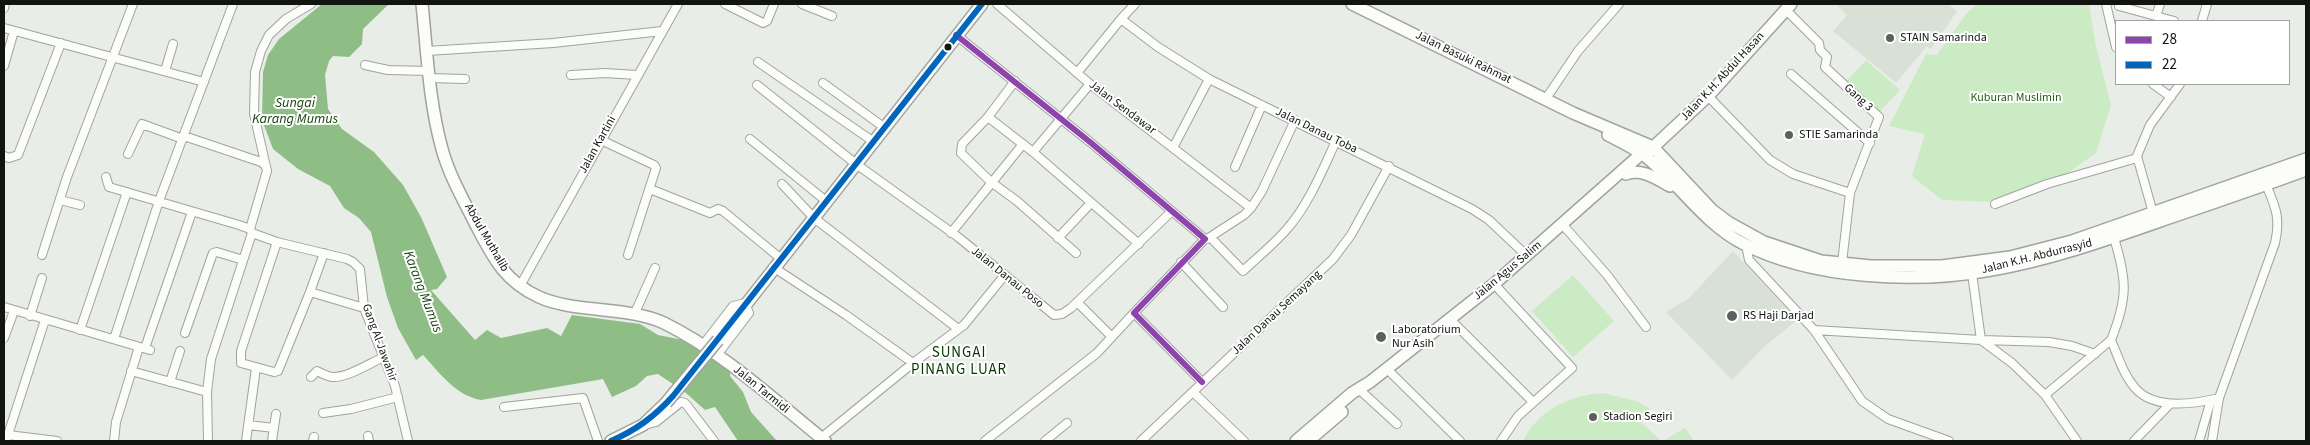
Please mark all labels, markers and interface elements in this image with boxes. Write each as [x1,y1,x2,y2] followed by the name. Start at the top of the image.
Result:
[2115,20,2290,85] legend
[1413,28,1513,88] street label: Jalan Basuki Rahmat
[2162,29,2177,50] text: 28
[1678,30,1768,124] street label: Jalan K.H. Abdul Hasan
[1900,31,1987,45] place label: STAIN Samarinda
[1884,32,1896,44] marker: STAIN Samarinda
[943,42,953,52] unlabelled marker
[2162,54,2177,75] text: 22
[1086,78,1158,138] street label: Jalan Sendawar
[1840,81,1876,115] street label: Gang 3
[1970,91,2062,105] park label: Kuburan Muslimin
[252,96,338,128] water label: Sungai Karang Mumus
[1273,105,1359,157] street label: Jalan Danau Toba
[576,114,620,176] street label: Jalan Kartini
[1799,128,1878,142] place label: STIE Samarinda
[1783,129,1795,141] marker: STIE Samarinda
[461,201,511,275] street label: Abdul Muthalib
[1980,236,2094,278] street label: Jalan K.H. Abdurrasyid
[1471,238,1545,304] street label: Jalan Agus Salim
[968,244,1046,312] street label: Jalan Danau Poso
[399,249,445,335] water label: Karang Mumus
[1229,268,1325,358] street label: Jalan Danau Semayang
[358,302,400,384] street label: Gang Al-Jawahir
[1725,309,1739,323] marker: RS Haji Darjad
[1743,309,1814,323] place label: RS Haji Darjad
[1392,323,1461,351] place label: Laboratorium Nur Asih
[1374,330,1388,344] marker: Laboratorium Nur Asih
[910,345,1008,380] district label: SUNGAI PINANG LUAR
[730,363,792,417] street label: Jalan Tarmidi
[1603,410,1672,424] place label: Stadion Segiri
[1587,411,1599,423] marker: Stadion Segiri

